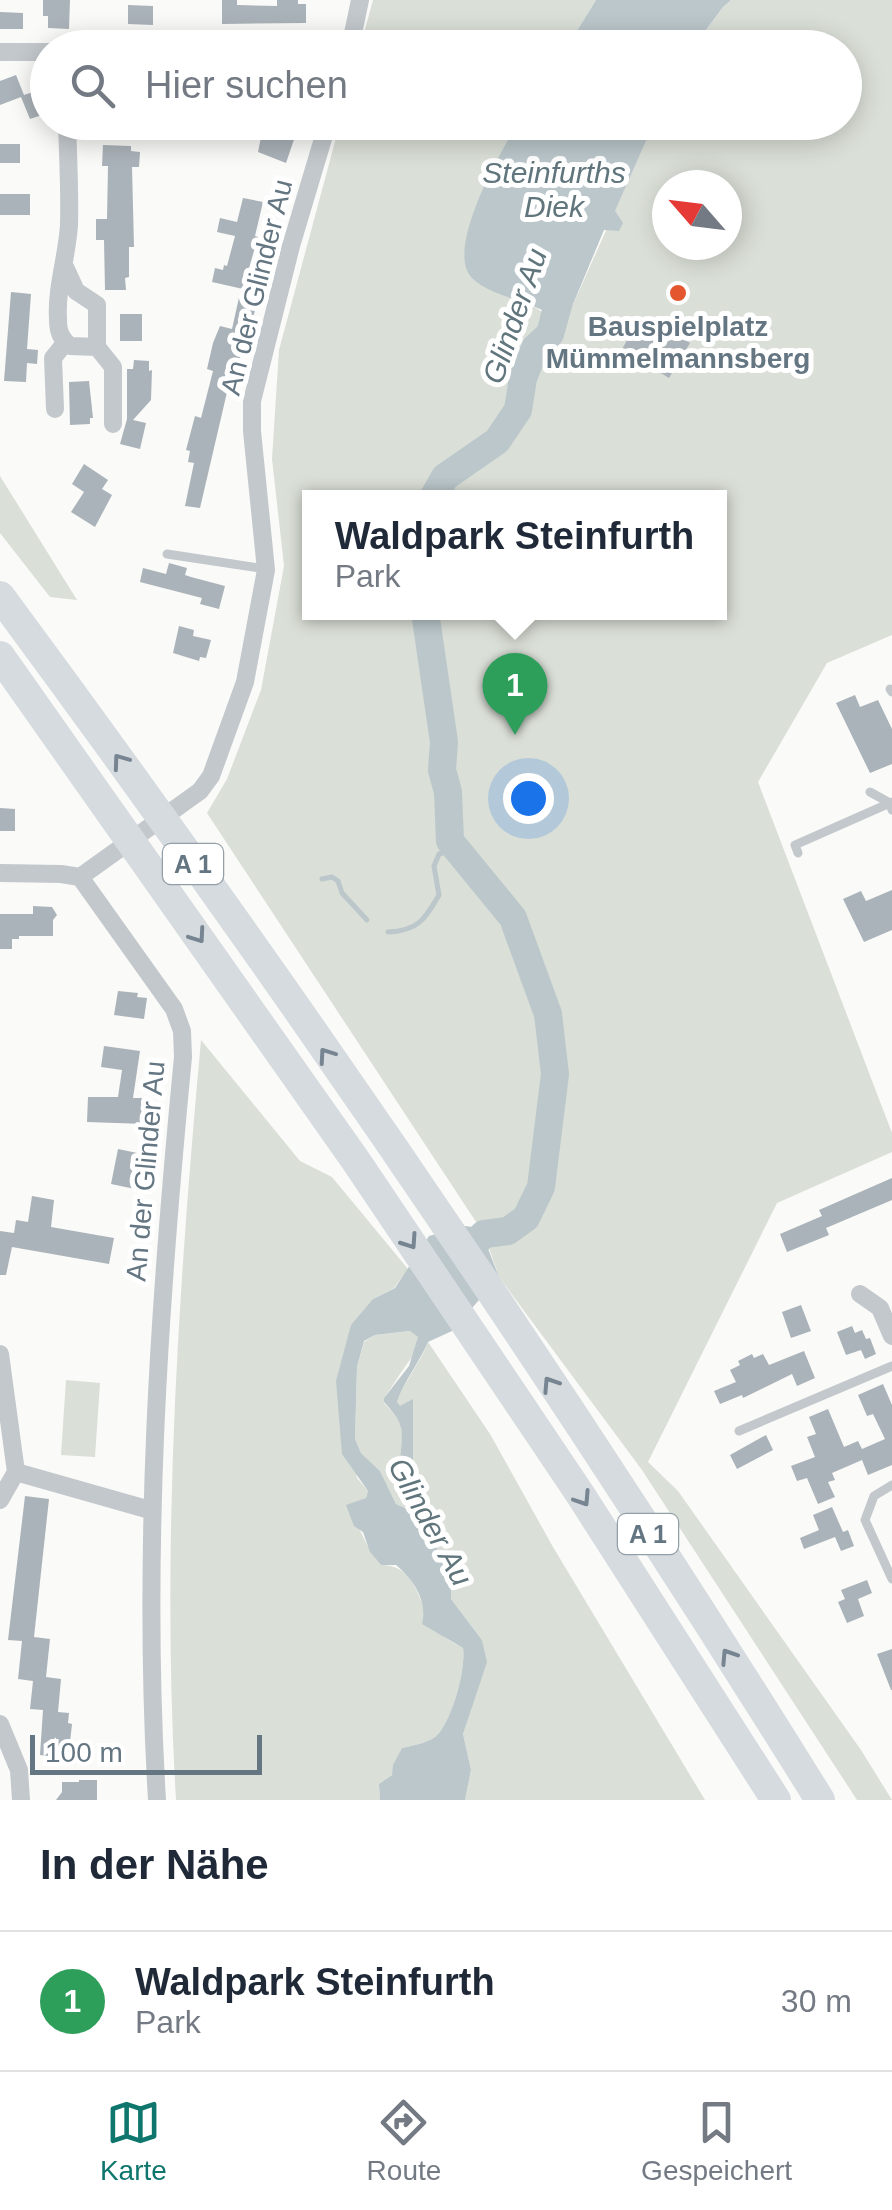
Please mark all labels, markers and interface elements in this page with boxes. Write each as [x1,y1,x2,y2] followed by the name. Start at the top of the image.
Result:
[30,30,862,140] search box
[65,58,120,113] icon: search
[145,64,348,106] text: Hier suchen
[482,156,626,223] water label: Steinfurths Diek
[652,170,742,260] north arrow
[215,176,298,398] street label: An der Glinder Au
[476,244,553,388] water label: Glinder Au
[667,282,689,304] marker: Bauspielplatz Mümmelmannsberg
[546,311,810,374] place label: Bauspielplatz Mümmelmannsberg
[302,490,727,620] popup
[335,515,694,557] text: Waldpark Steinfurth
[335,558,400,594] text: Park
[482,652,548,735] pin: 1
[114,754,131,772] one-way arrow
[503,773,554,824] your location
[163,844,223,884] road number: A 1
[186,925,204,943] one-way arrow
[320,1048,338,1067] one-way arrow
[120,1060,171,1282] street label: An der Glinder Au
[398,1231,417,1249] one-way arrow
[543,1376,562,1394] one-way arrow
[382,1452,479,1592] water label: Glinder Au
[570,1488,589,1506] one-way arrow
[618,1514,678,1554] road number: A 1
[721,1648,740,1666] one-way arrow
[30,1730,262,1774] scale bar
[45,1737,123,1768] text: 100 m
[40,1841,269,1888] text: In der Nähe
[135,1961,495,2003] text: Waldpark Steinfurth
[64,1983,81,2019] text: 1
[781,1983,852,2019] text: 30 m
[135,2004,201,2040] text: Park
[100,2095,167,2187] tab: Karte
[367,2095,441,2187] tab: Route
[641,2095,792,2187] tab: Gespeichert

